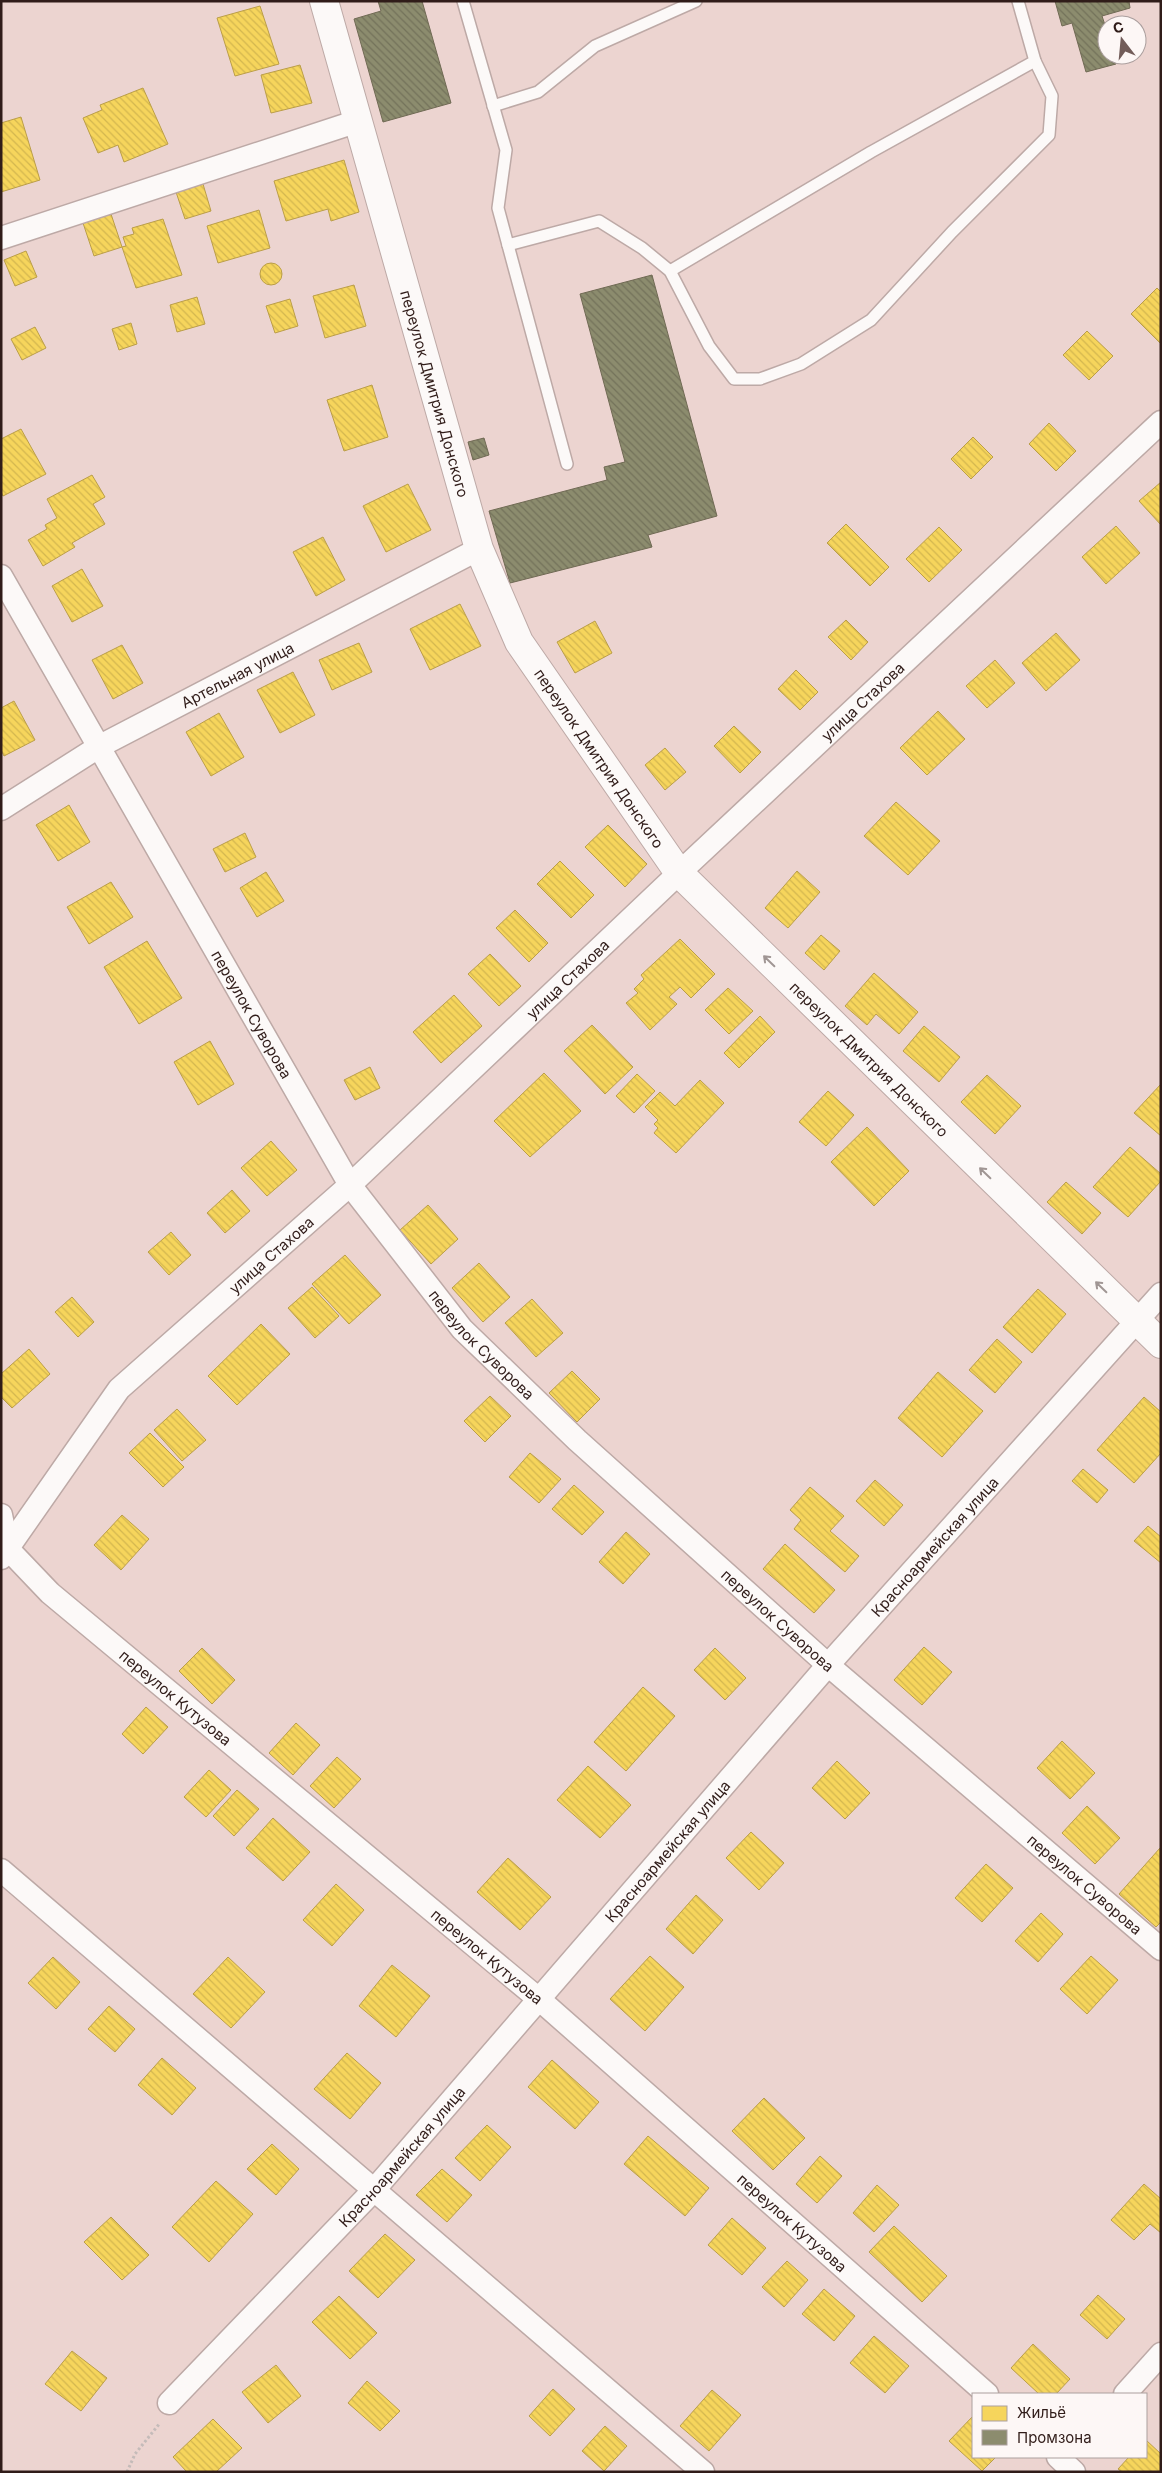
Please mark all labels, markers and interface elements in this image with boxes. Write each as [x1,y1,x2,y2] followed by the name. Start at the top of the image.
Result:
[1097,15,1147,65] north arrow
[1111,17,1126,37] text: С
[397,288,473,499] street label: переулок Дмитрия Донского
[178,638,297,712] street label: Артельная улица
[817,658,908,745] street label: улица Стахова
[531,665,668,852] street label: переулок Дмитрия Донского
[522,935,613,1023] street label: улица Стахова
[208,947,296,1082] street label: переулок Суворова
[763,955,775,967] one-way arrow
[786,977,953,1141] street label: переулок Дмитрия Донского
[979,1167,991,1179] one-way arrow
[225,1212,317,1297] street label: улица Стахова
[1095,1281,1107,1293] one-way arrow
[425,1285,538,1403] street label: переулок Суворова
[867,1473,1002,1620] street label: Красноармейская улица
[718,1565,838,1676] street label: переулок Суворова
[116,1645,236,1749] street label: переулок Кутузова
[601,1776,734,1926] street label: Красноармейская улица
[1024,1830,1146,1938] street label: переулок Суворова
[427,1904,547,2008] street label: переулок Кутузова
[334,2082,469,2231] street label: Красноармейская улица
[734,2169,851,2276] street label: переулок Кутузова
[972,2393,1147,2458] legend
[1017,2403,1066,2422] text: Жильё
[1017,2428,1092,2447] text: Промзона

